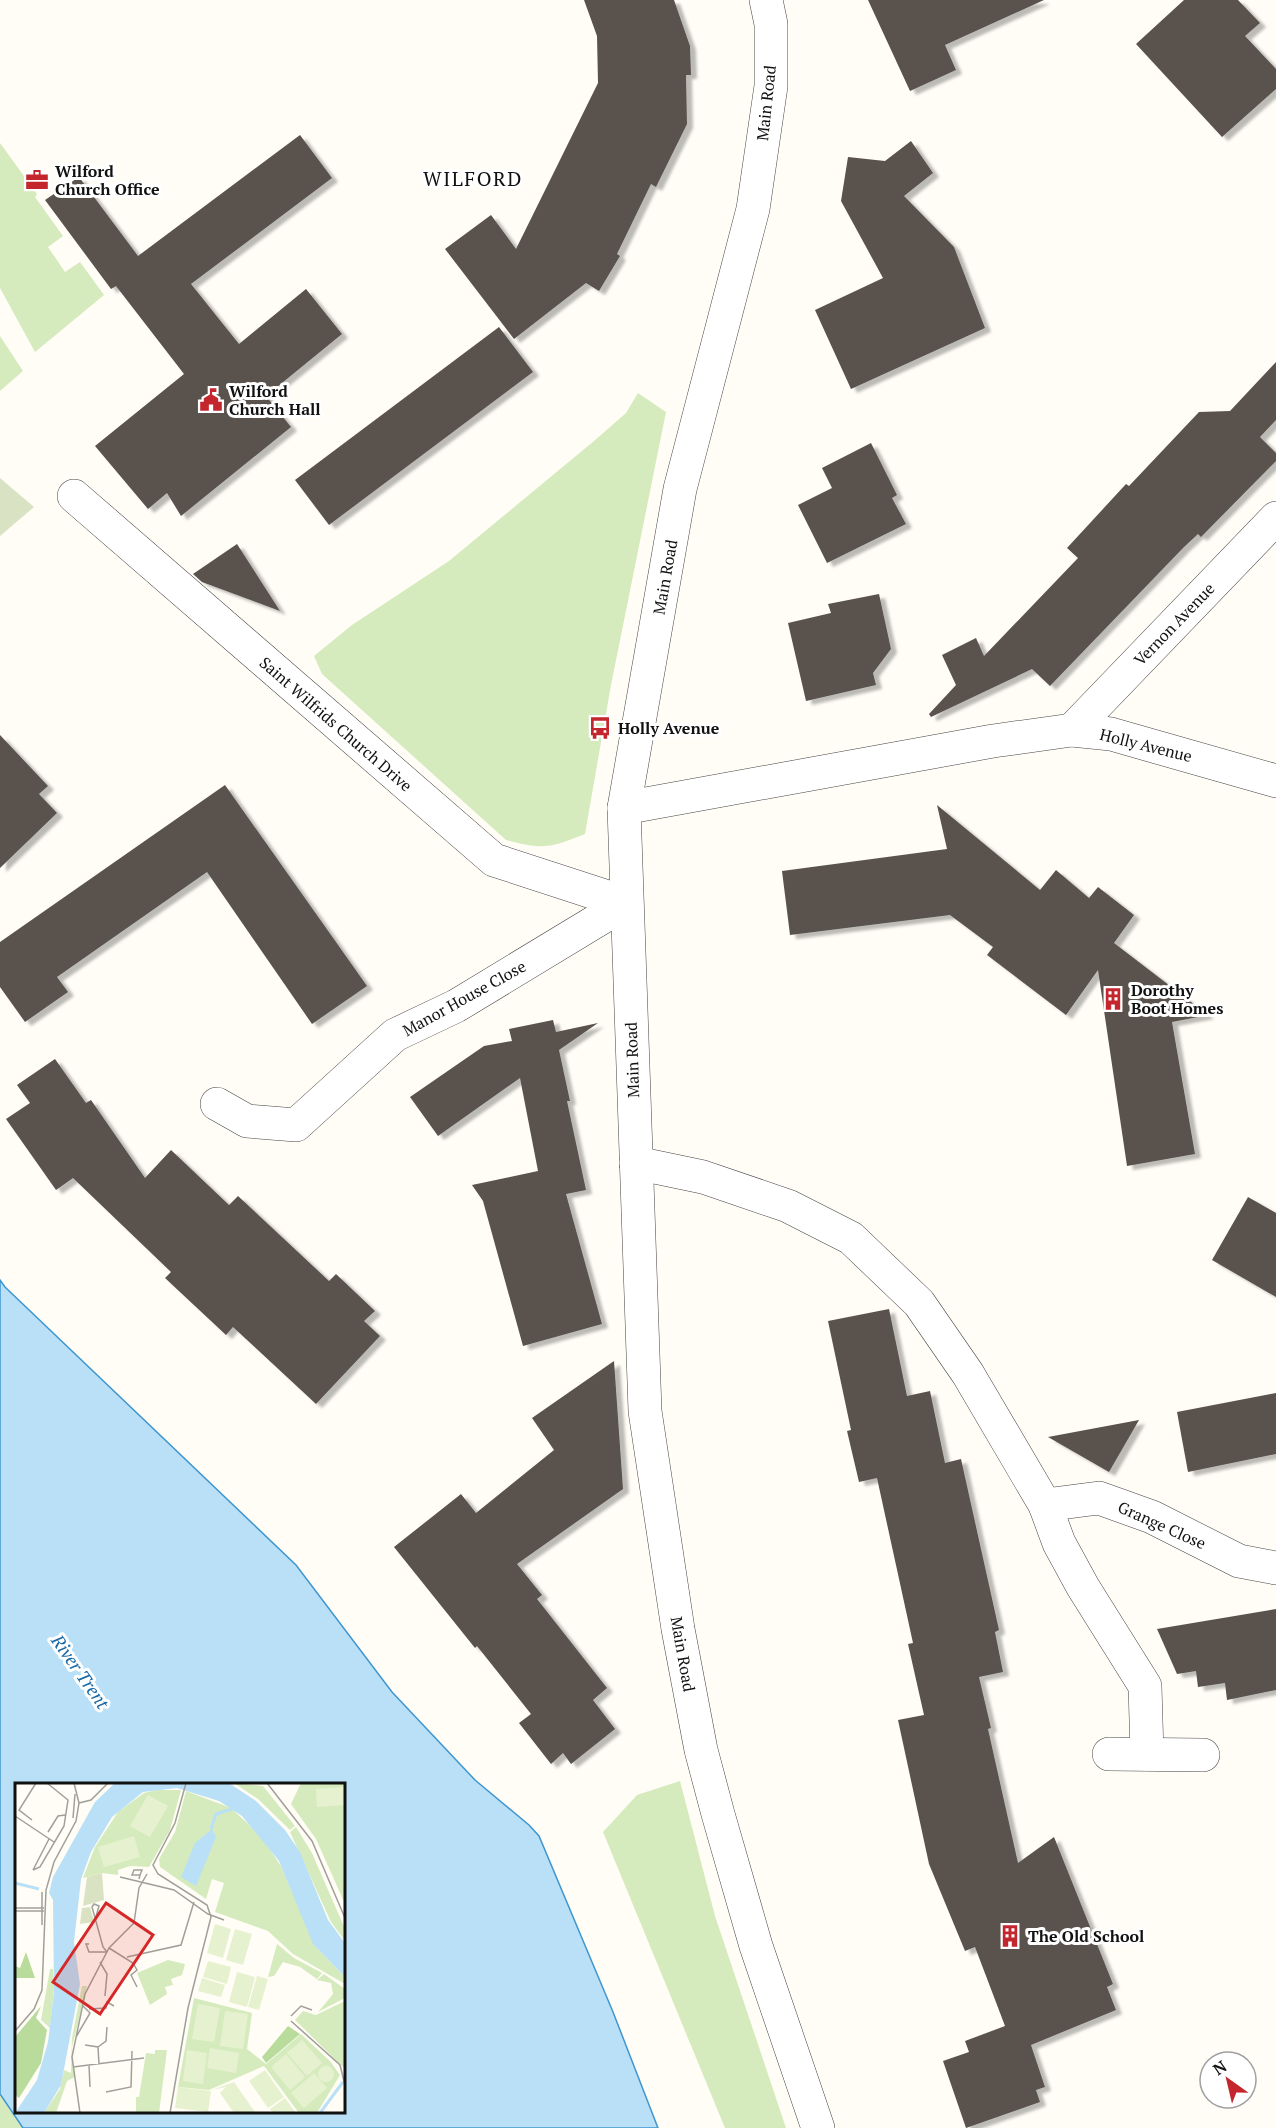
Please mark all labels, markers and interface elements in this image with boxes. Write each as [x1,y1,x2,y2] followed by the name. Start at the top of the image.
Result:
[751,64,781,142] street label: Main Road
[55,160,160,200] place label: Wilford Church Office
[423,165,523,192] district label: WILFORD
[24,167,50,193] office icon: Wilford Church Office
[229,380,321,420] place label: Wilford Church Hall
[198,387,224,413] public building icon: Wilford Church Hall
[648,538,682,616] street label: Main Road
[1129,578,1219,670] street label: Vernon Avenue
[255,652,417,796] street label: Saint Wilfrids Church Drive
[587,715,613,741] bus stop icon: Holly Avenue
[618,717,720,739] place label: Holly Avenue
[1098,723,1194,767] street label: Holly Avenue
[398,955,530,1041] street label: Manor House Close
[1131,979,1223,1019] place label: Dorothy Boot Homes
[1100,986,1126,1012] building icon: Dorothy Boot Homes
[620,1022,644,1098] street label: Main Road
[1115,1496,1209,1554] street label: Grange Close
[666,1615,700,1693] street label: Main Road
[46,1629,116,1714] water label: River Trent
[15,1783,345,2113] inset map
[997,1923,1023,1949] building icon: The Old School
[1028,1925,1144,1947] place label: The Old School
[1198,2050,1258,2110] north arrow
[1208,2055,1231,2080] text: N

